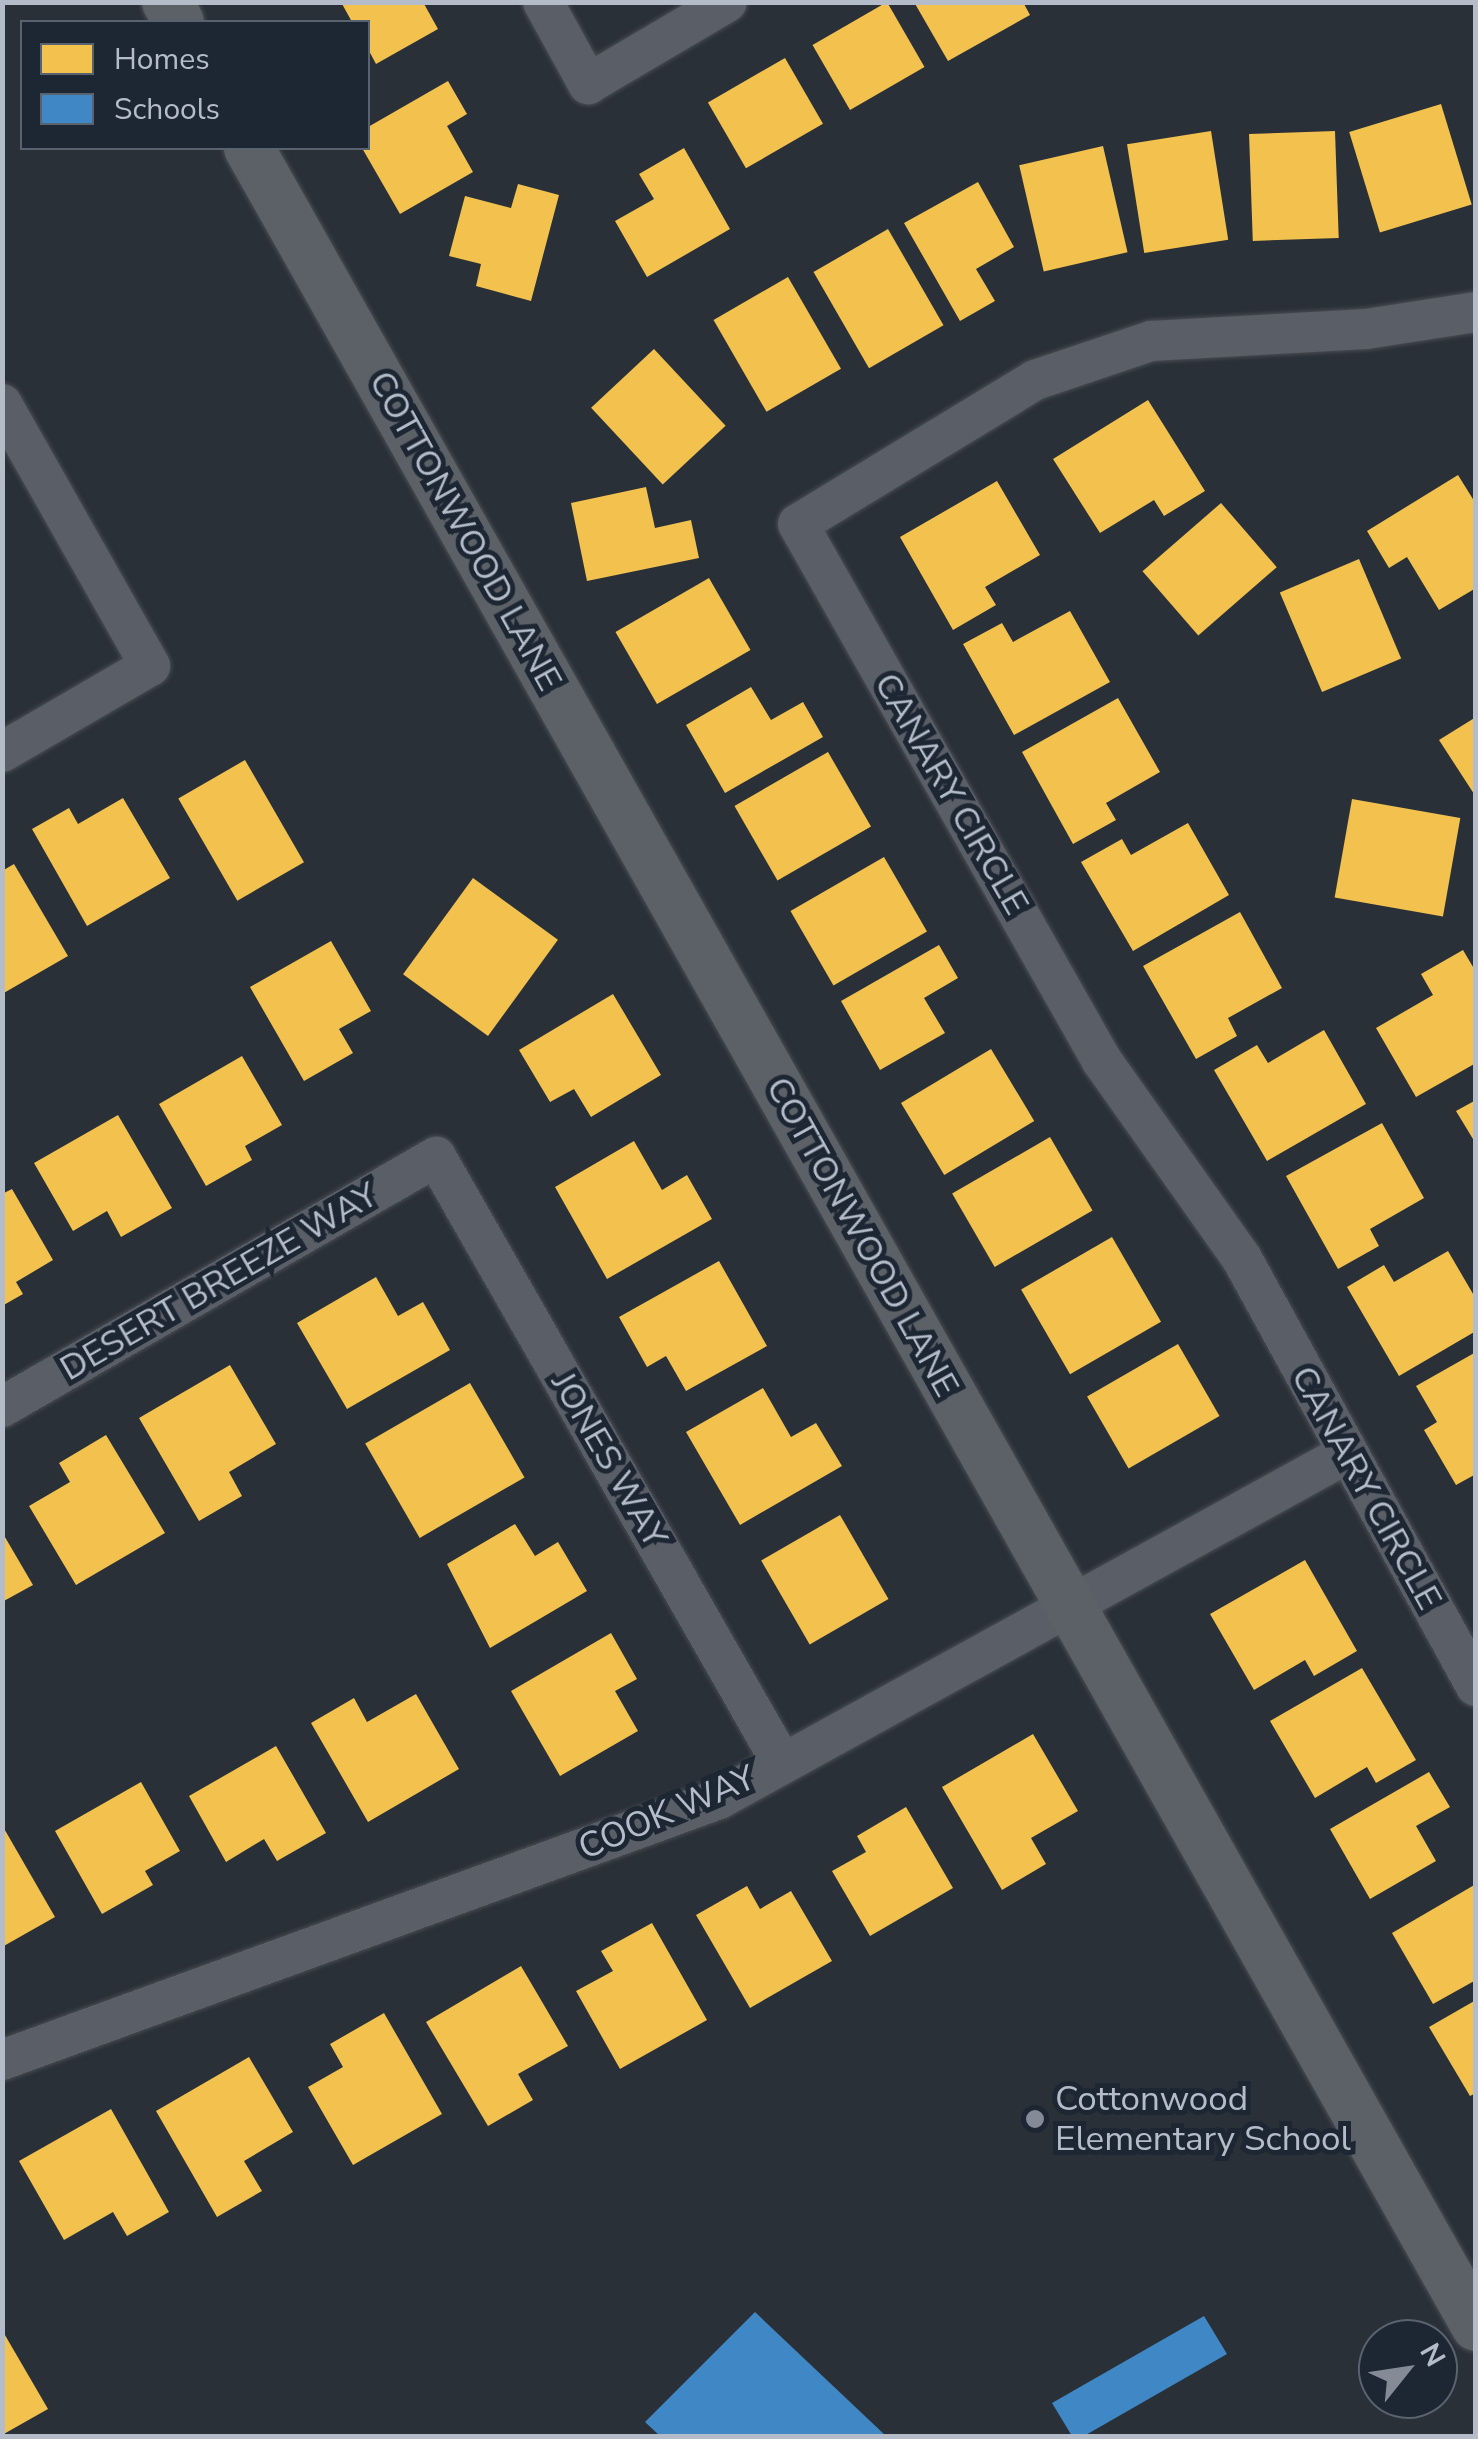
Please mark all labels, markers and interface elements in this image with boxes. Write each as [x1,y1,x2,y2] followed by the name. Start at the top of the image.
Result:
[20,20,370,150] legend
[114,39,210,80] text: Homes
[114,89,220,130] text: Schools
[360,364,570,698] street label: COTTONWOOD LANE
[865,666,1037,922] street label: CANARY CIRCLE
[757,1070,967,1404] street label: COTTONWOOD LANE
[53,1174,385,1390] street label: DESERT BREEZE WAY
[1282,1359,1450,1617] street label: CANARY CIRCLE
[542,1365,676,1555] street label: JONES WAY
[572,1757,762,1869] street label: COOK WAY
[1055,2078,1351,2160] place label: Cottonwood Elementary School
[1024,2108,1046,2130] marker: Cottonwood Elementary School
[1358,2319,1458,2419] north arrow
[1411,2336,1454,2374] text: N

